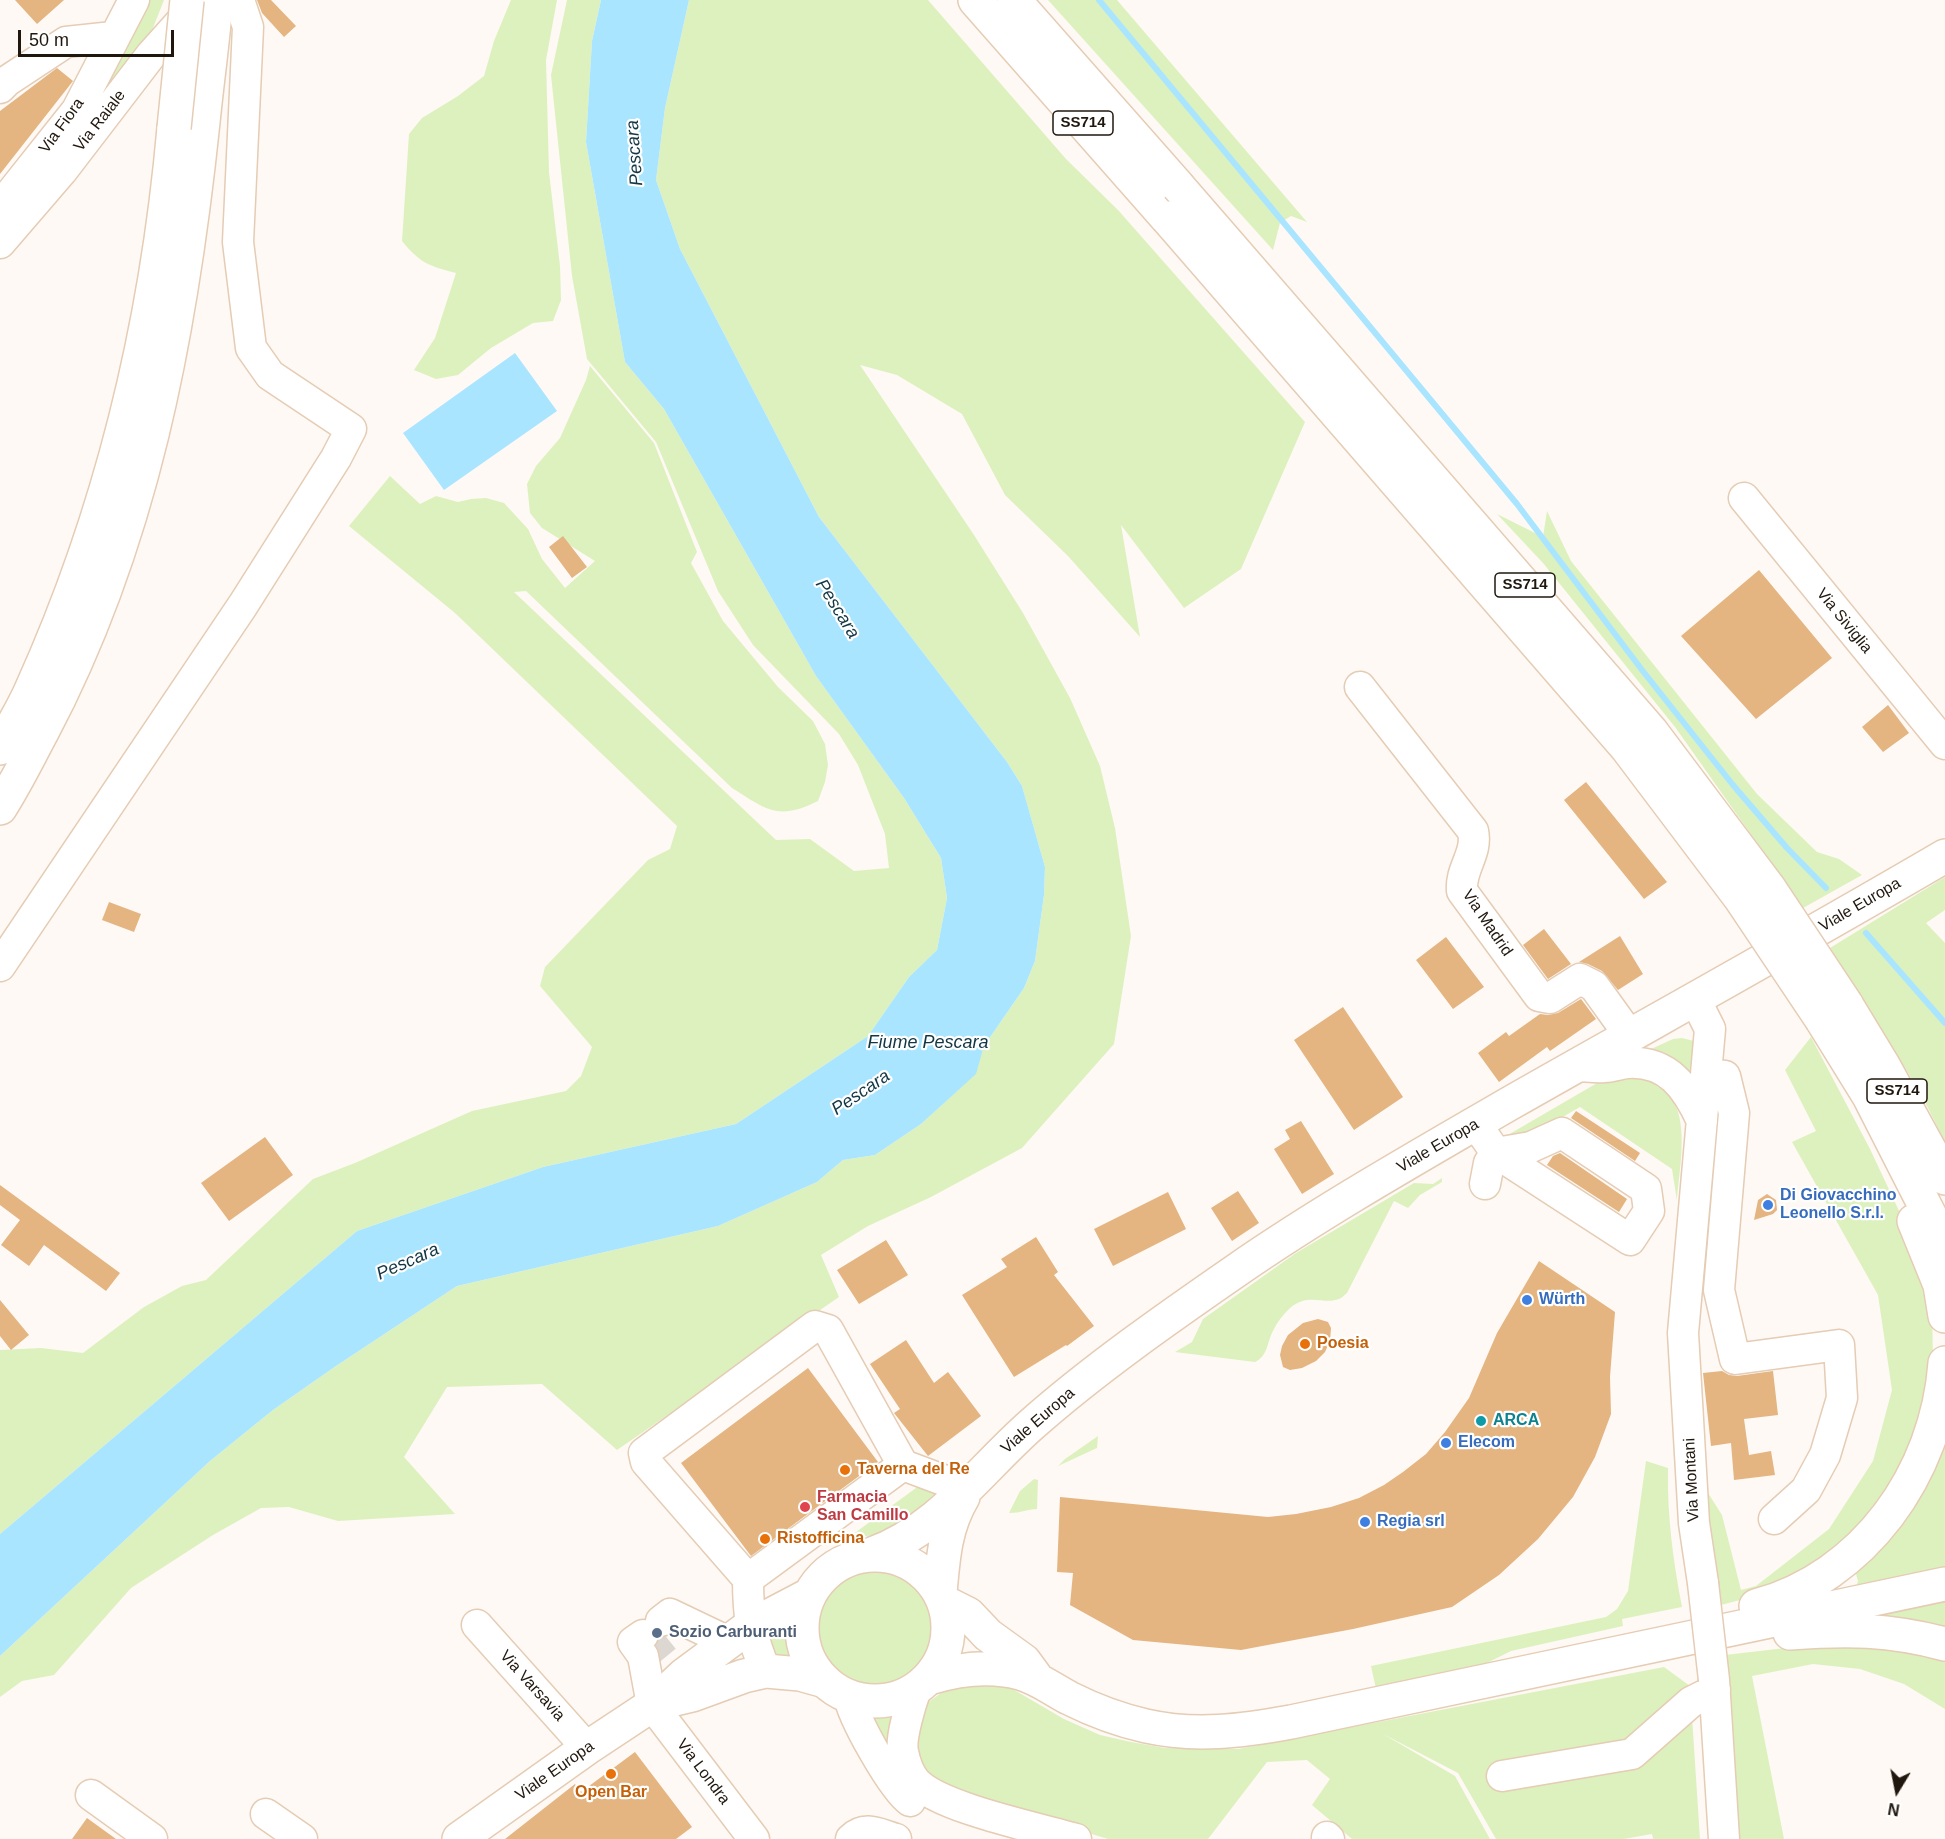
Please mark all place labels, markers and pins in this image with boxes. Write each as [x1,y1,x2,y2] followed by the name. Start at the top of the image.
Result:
[1780,1186,1896,1224] place label: Di Giovacchino Leonello S.r.l.
[1761,1198,1775,1212] marker: Di Giovacchino Leonello S.r.l.
[1539,1290,1585,1310] place label: Würth
[1520,1293,1534,1307] marker: Würth
[1317,1334,1369,1354] place label: Poesia
[1298,1337,1312,1351] marker: Poesia
[1493,1411,1539,1431] place label: ARCA
[1474,1414,1488,1428] marker: ARCA
[1458,1433,1515,1453] place label: Elecom
[1439,1436,1453,1450] marker: Elecom
[857,1460,970,1480] place label: Taverna del Re
[838,1463,852,1477] marker: Taverna del Re
[817,1488,909,1526] place label: Farmacia San Camillo
[798,1500,812,1514] marker: Farmacia San Camillo
[1377,1512,1445,1532] place label: Regia srl
[1358,1515,1372,1529] marker: Regia srl
[777,1529,864,1549] place label: Ristofficina
[758,1532,772,1546] marker: Ristofficina
[669,1623,797,1643] place label: Sozio Carburanti
[650,1626,664,1640] marker: Sozio Carburanti
[604,1767,618,1781] marker: Open Bar
[575,1783,647,1803] place label: Open Bar

